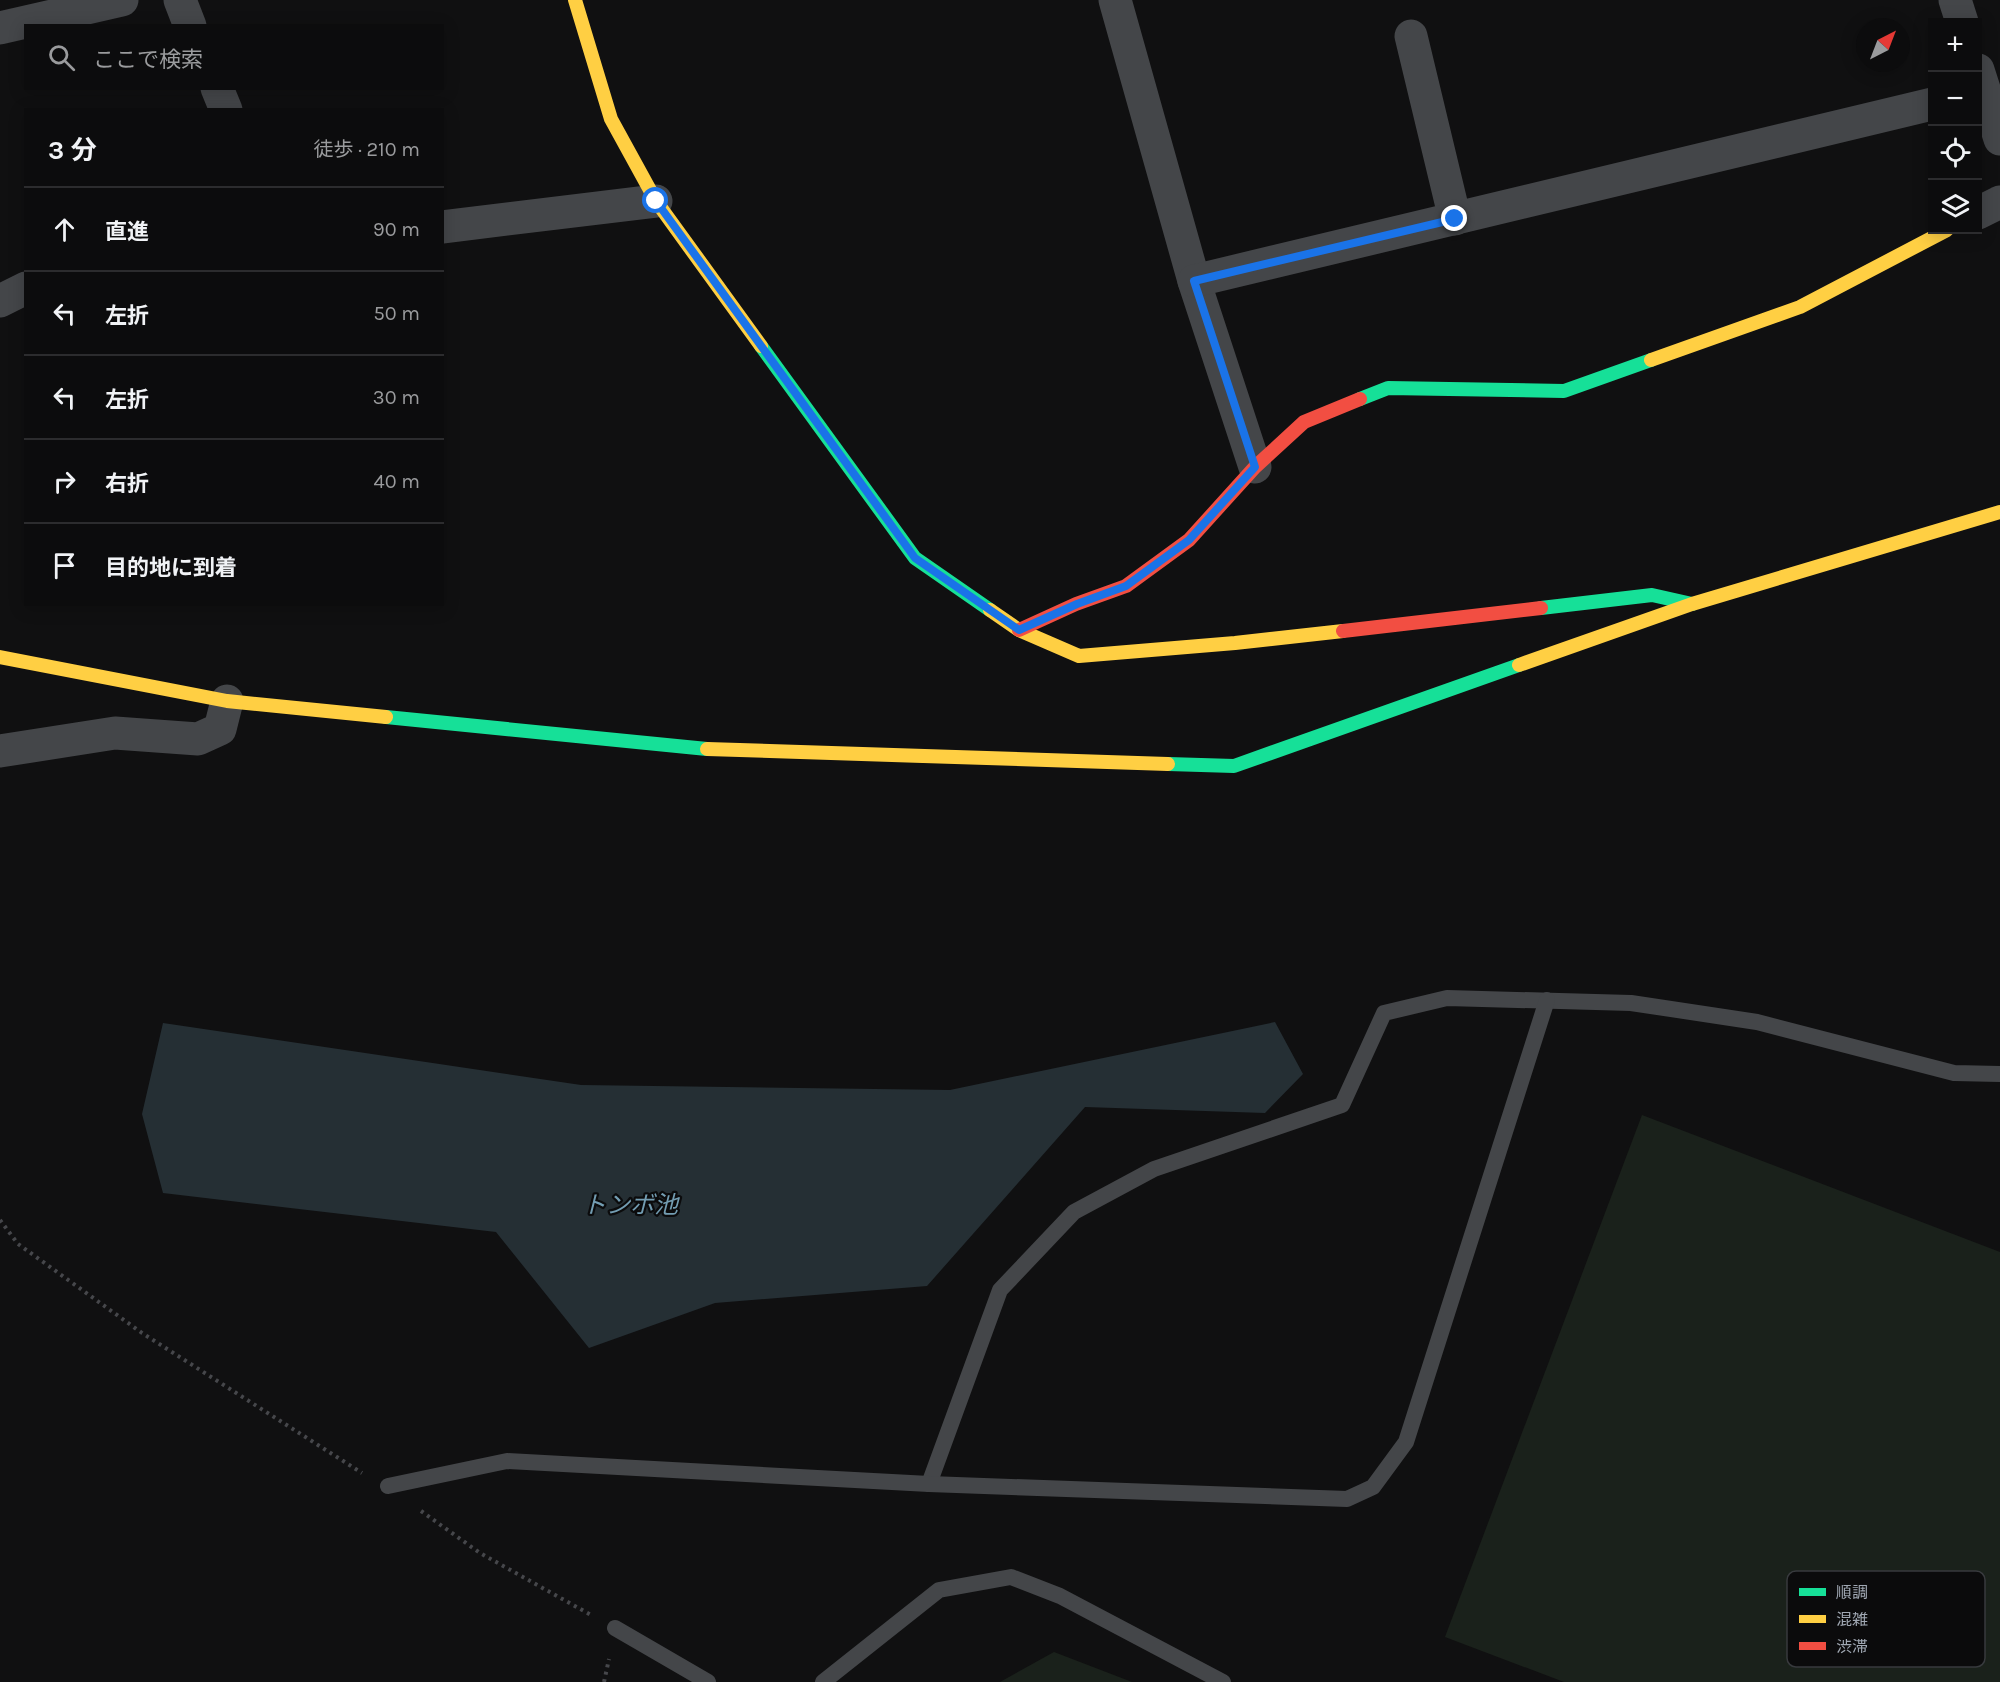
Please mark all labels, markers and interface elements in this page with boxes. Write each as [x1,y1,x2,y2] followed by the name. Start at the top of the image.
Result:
[1856,18,1910,72] north arrow
[1928,18,1982,234] map controls
[1928,18,1982,72] button: +
[24,24,444,90] search box
[45,41,78,74] icon: search
[93,47,203,73] text: ここで検索
[1928,72,1982,126] button: −
[1928,126,1982,180] button: locate
[48,135,97,166] text: 3 分
[313,138,420,161] text: 徒歩 · 210 m
[1928,180,1982,234] button: layers
[642,187,668,213] route start
[1441,205,1467,231] route end
[48,213,81,246] icon: ahead
[373,218,420,241] text: 90 m
[105,219,149,245] text: 直進
[48,297,81,330] icon: left
[373,302,420,325] text: 50 m
[105,303,149,329] text: 左折
[48,381,81,414] icon: left
[373,386,420,409] text: 30 m
[105,387,149,413] text: 左折
[48,465,81,498] icon: right
[374,470,420,493] text: 40 m
[105,471,149,497] text: 右折
[48,549,81,582] icon: arrive
[105,555,237,581] text: 目的地に到着
[582,1191,680,1219] water label: トンボ池
[1787,1571,1985,1667] legend
[1836,1583,1868,1602] text: 順調
[1836,1610,1868,1629] text: 混雑
[1836,1637,1868,1656] text: 渋滞

